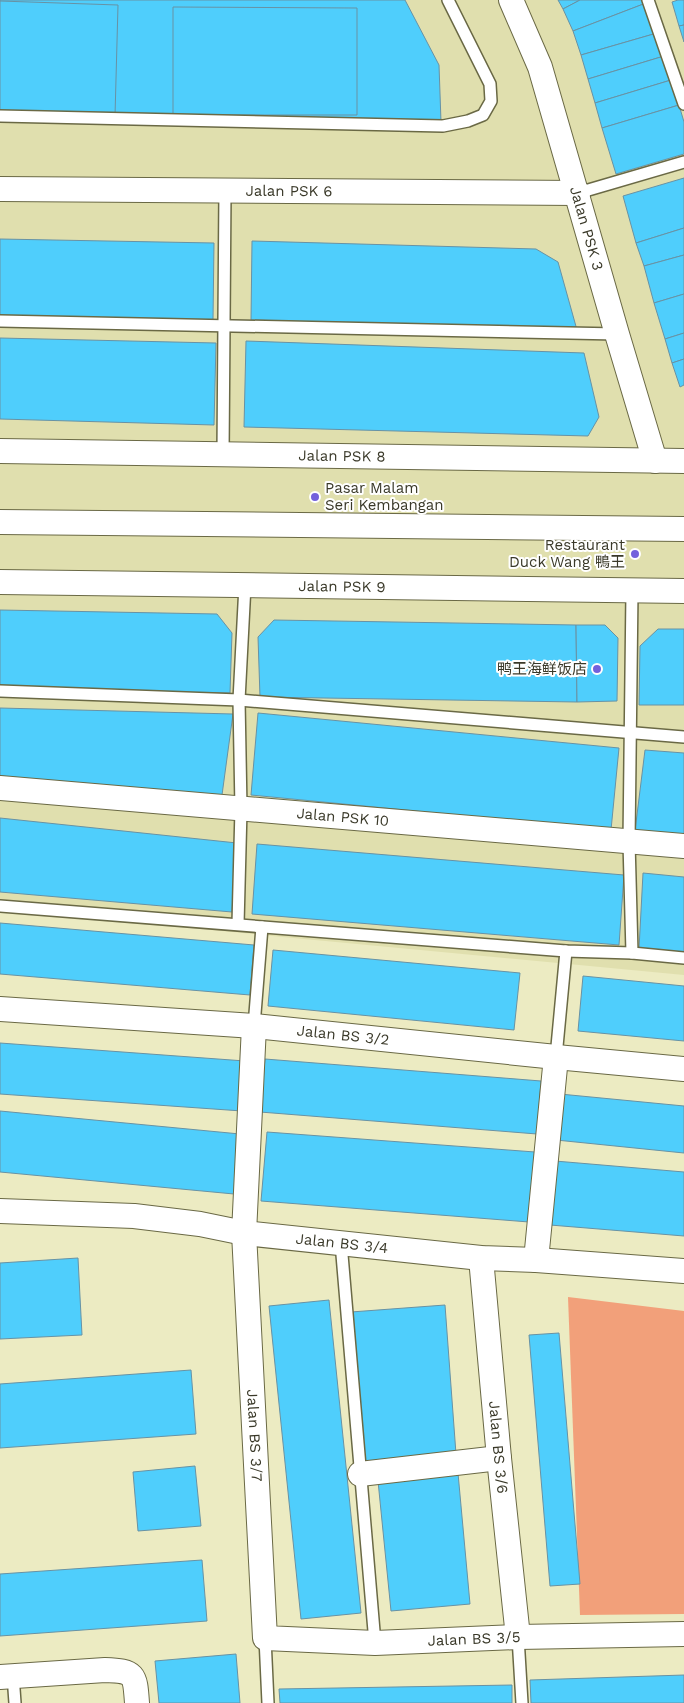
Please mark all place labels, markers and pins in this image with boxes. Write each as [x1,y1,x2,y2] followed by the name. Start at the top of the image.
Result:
[325,479,444,514] place label: Pasar Malam Seri Kembangan
[309,491,321,503] marker: Pasar Malam Seri Kembangan
[509,536,626,571] place label: Restaurant Duck Wang 鴨王
[629,548,641,560] marker: Restaurant Duck Wang 鴨王
[497,660,587,678] place label: 鸭王海鲜饭店
[591,663,603,675] marker: 鸭王海鲜饭店

